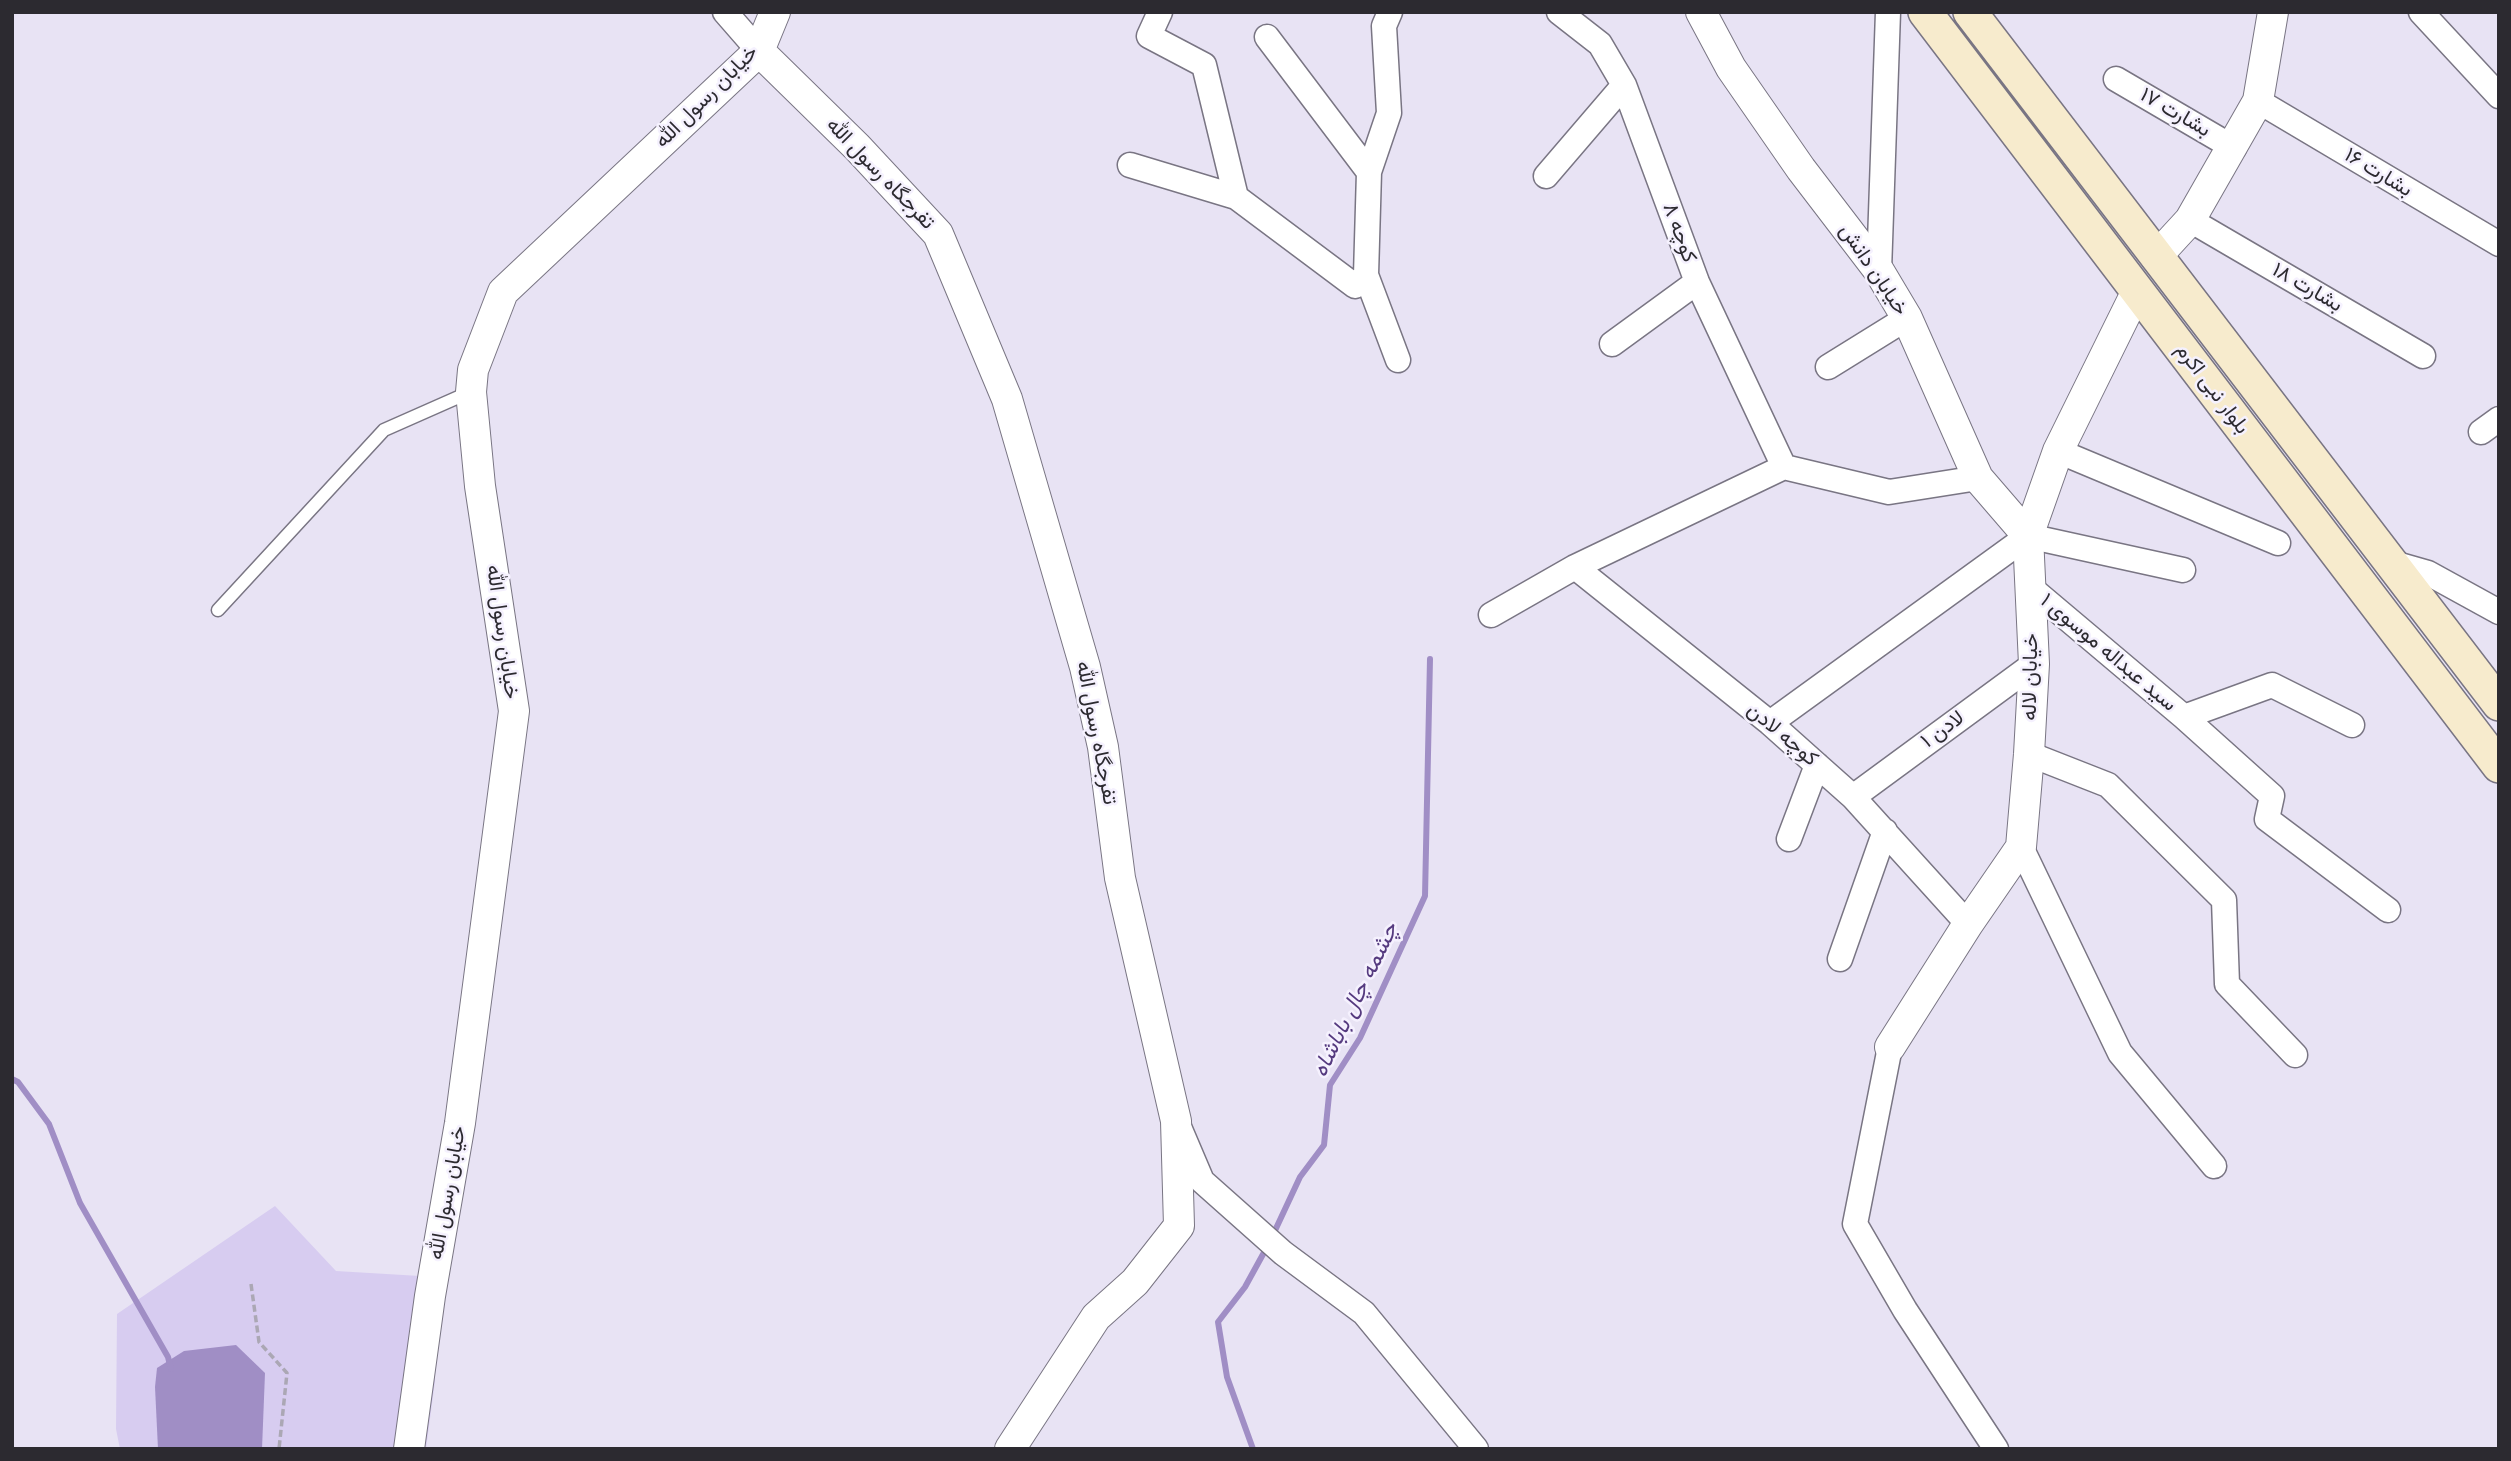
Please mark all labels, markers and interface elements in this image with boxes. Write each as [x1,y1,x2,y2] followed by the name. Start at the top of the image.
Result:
[650,40,764,154] street label: خیابان رسول الله
[2135,83,2215,143] street label: بشارت ۱۷
[820,113,940,235] street label: تفرجگاه رسول الله
[2339,143,2417,203] street label: بشارت ۱۶
[1657,200,1701,266] street label: کوچه ۸
[1833,219,1913,321] street label: خیابان دانش
[2267,258,2347,318] street label: بشارت ۱۸
[2170,339,2254,439] street label: بلوار نبی اکرم
[480,563,524,701] street label: خیابان رسول الله
[2035,589,2181,717] street label: سید عبداله موسوی ۱
[2018,633,2044,721] street label: خیابان لاله
[1070,659,1122,807] street label: تفرجگاه رسول الله
[1741,698,1823,772] street label: کوچه لادن
[1916,706,1970,754] street label: لادن ۱
[1307,918,1405,1082] water label: چشمه چال باباشاه
[424,1124,472,1262] street label: خیابان رسول الله

